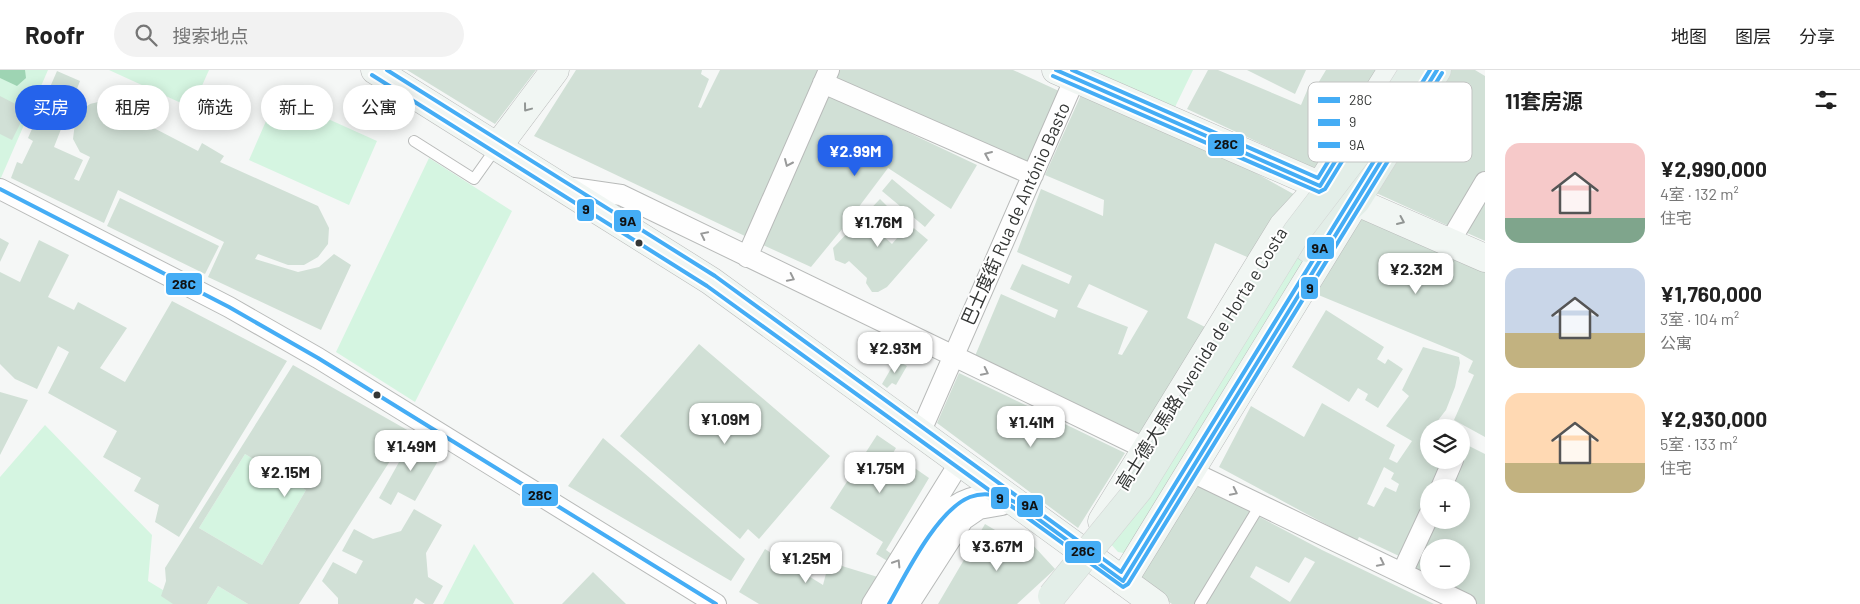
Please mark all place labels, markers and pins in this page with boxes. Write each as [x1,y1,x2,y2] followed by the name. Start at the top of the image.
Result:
[814,134,896,177] pin: ¥2.99M
[837,206,919,248] pin: ¥1.76M
[634,238,644,248] unlabelled marker
[1375,252,1457,295] pin: ¥2.32M
[854,332,936,374] pin: ¥2.93M
[372,390,382,400] unlabelled marker
[684,402,766,445] pin: ¥1.09M
[990,406,1072,448] pin: ¥1.41M
[370,430,452,472] pin: ¥1.49M
[839,452,921,494] pin: ¥1.75M
[244,456,326,498] pin: ¥2.15M
[956,530,1038,572] pin: ¥3.67M
[765,542,847,584] pin: ¥1.25M

